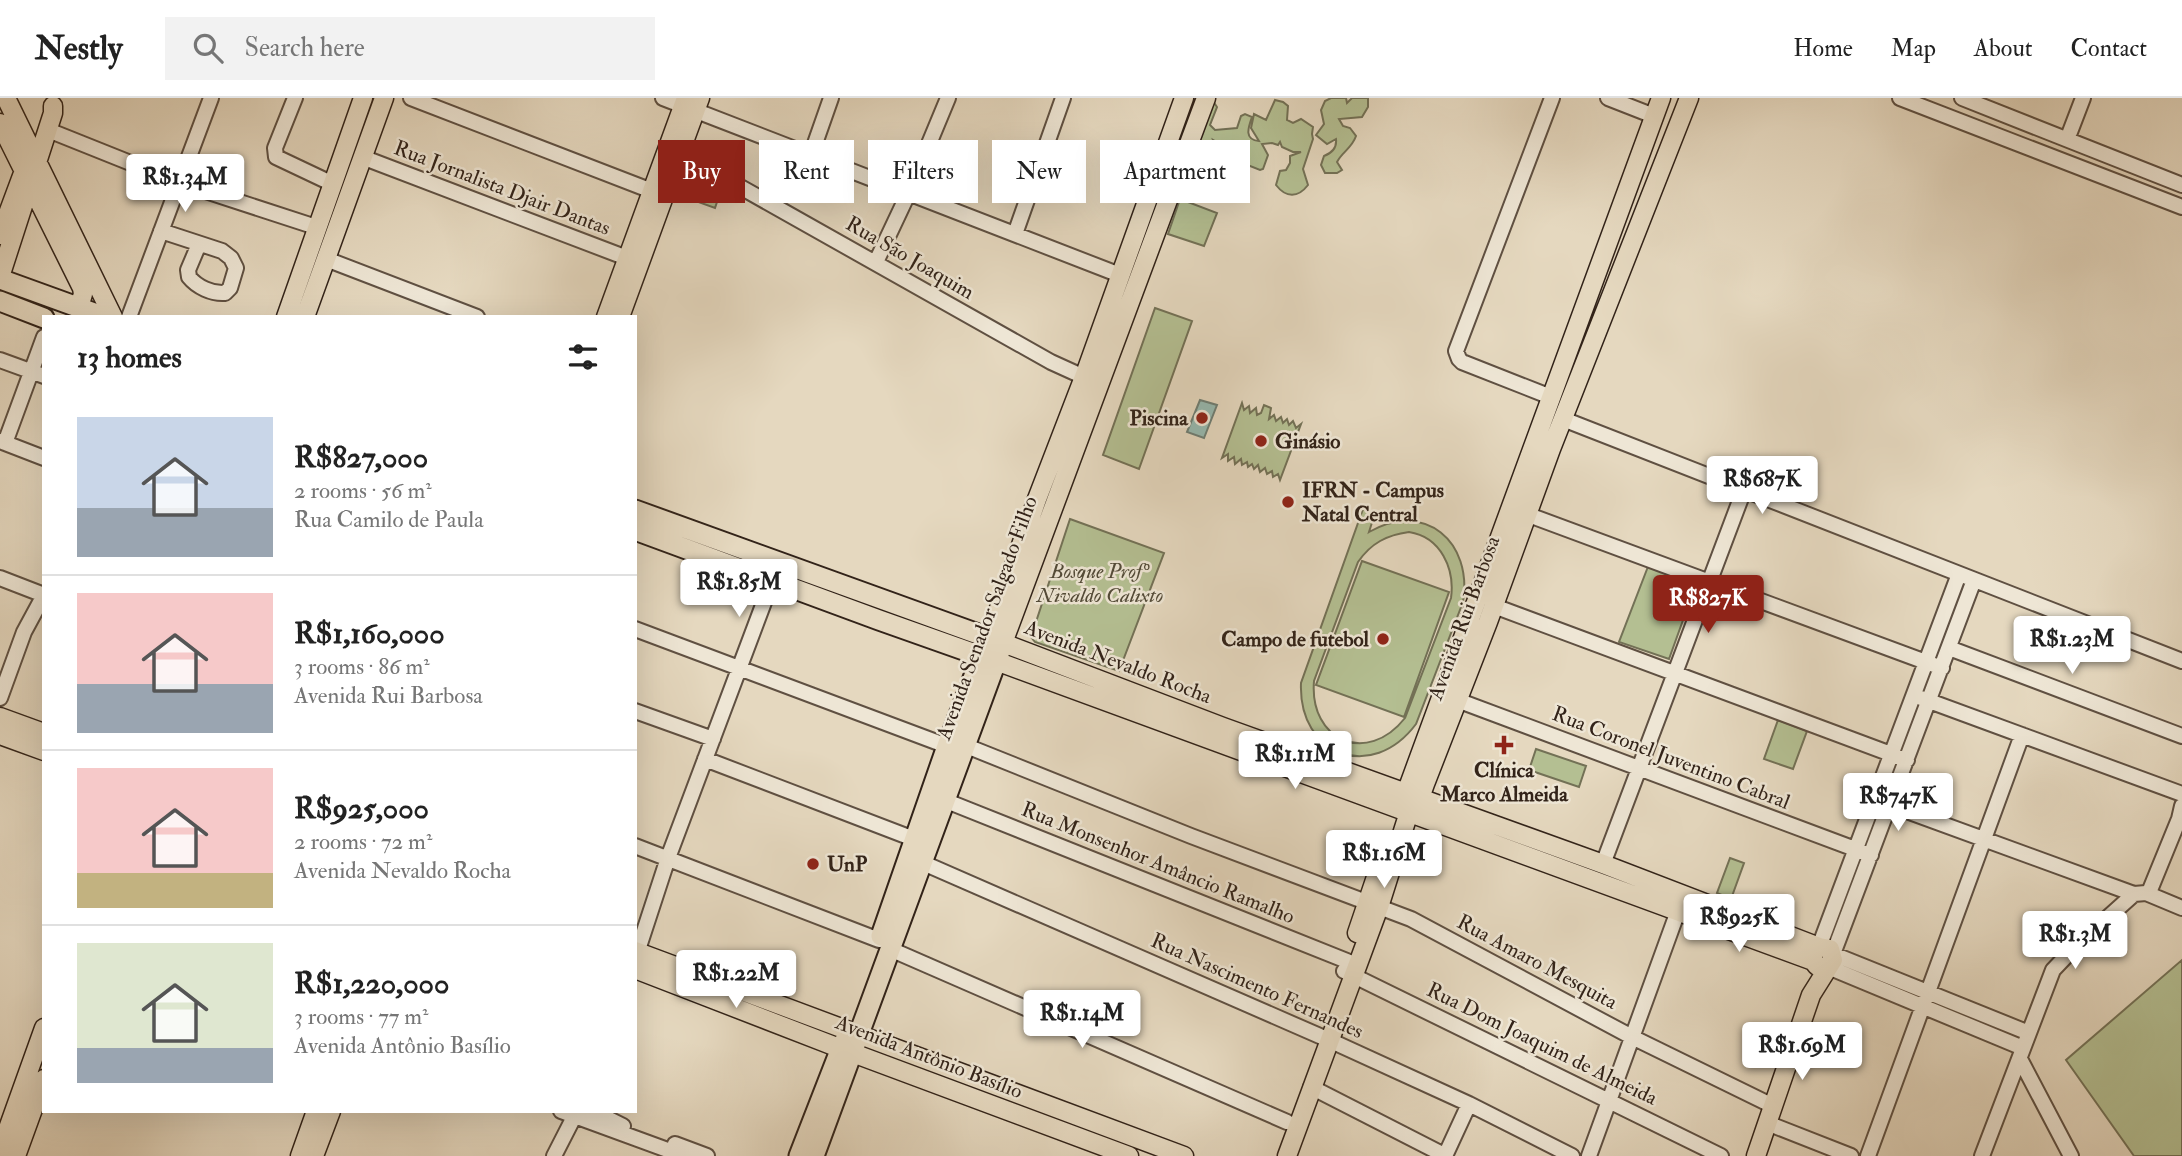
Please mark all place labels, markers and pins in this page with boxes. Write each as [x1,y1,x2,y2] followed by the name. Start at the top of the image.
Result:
[120,155,250,214] pin: R$1.34M
[1130,405,1189,432] place label: Piscina
[1194,410,1210,426] marker: Piscina
[1275,428,1340,455] place label: Ginásio
[1253,433,1269,449] marker: Ginásio
[1705,456,1819,516] pin: R$687K
[1301,477,1444,528] place label: IFRN - Campus Natal Central
[1280,494,1296,510] marker: IFRN - Campus Natal Central
[674,560,804,619] pin: R$1.85M
[1651,575,1765,635] pin: R$827K
[2007,616,2137,676] pin: R$1.23M
[1221,626,1370,653] place label: Campo de futebol
[1375,631,1391,647] marker: Campo de futebol
[1230,732,1360,791] pin: R$1.11M
[1494,735,1514,755] marker: Clínica Marco Almeida
[1439,757,1569,808] place label: Clínica Marco Almeida
[1841,774,1955,833] pin: R$747K
[1319,830,1449,890] pin: R$1.16M
[827,851,868,878] place label: UnP
[805,856,821,872] marker: UnP
[1682,894,1796,954] pin: R$925K
[2018,912,2132,971] pin: R$1.3M
[671,950,801,1010] pin: R$1.22M
[1017,990,1147,1050] pin: R$1.14M
[1737,1023,1867,1082] pin: R$1.69M

